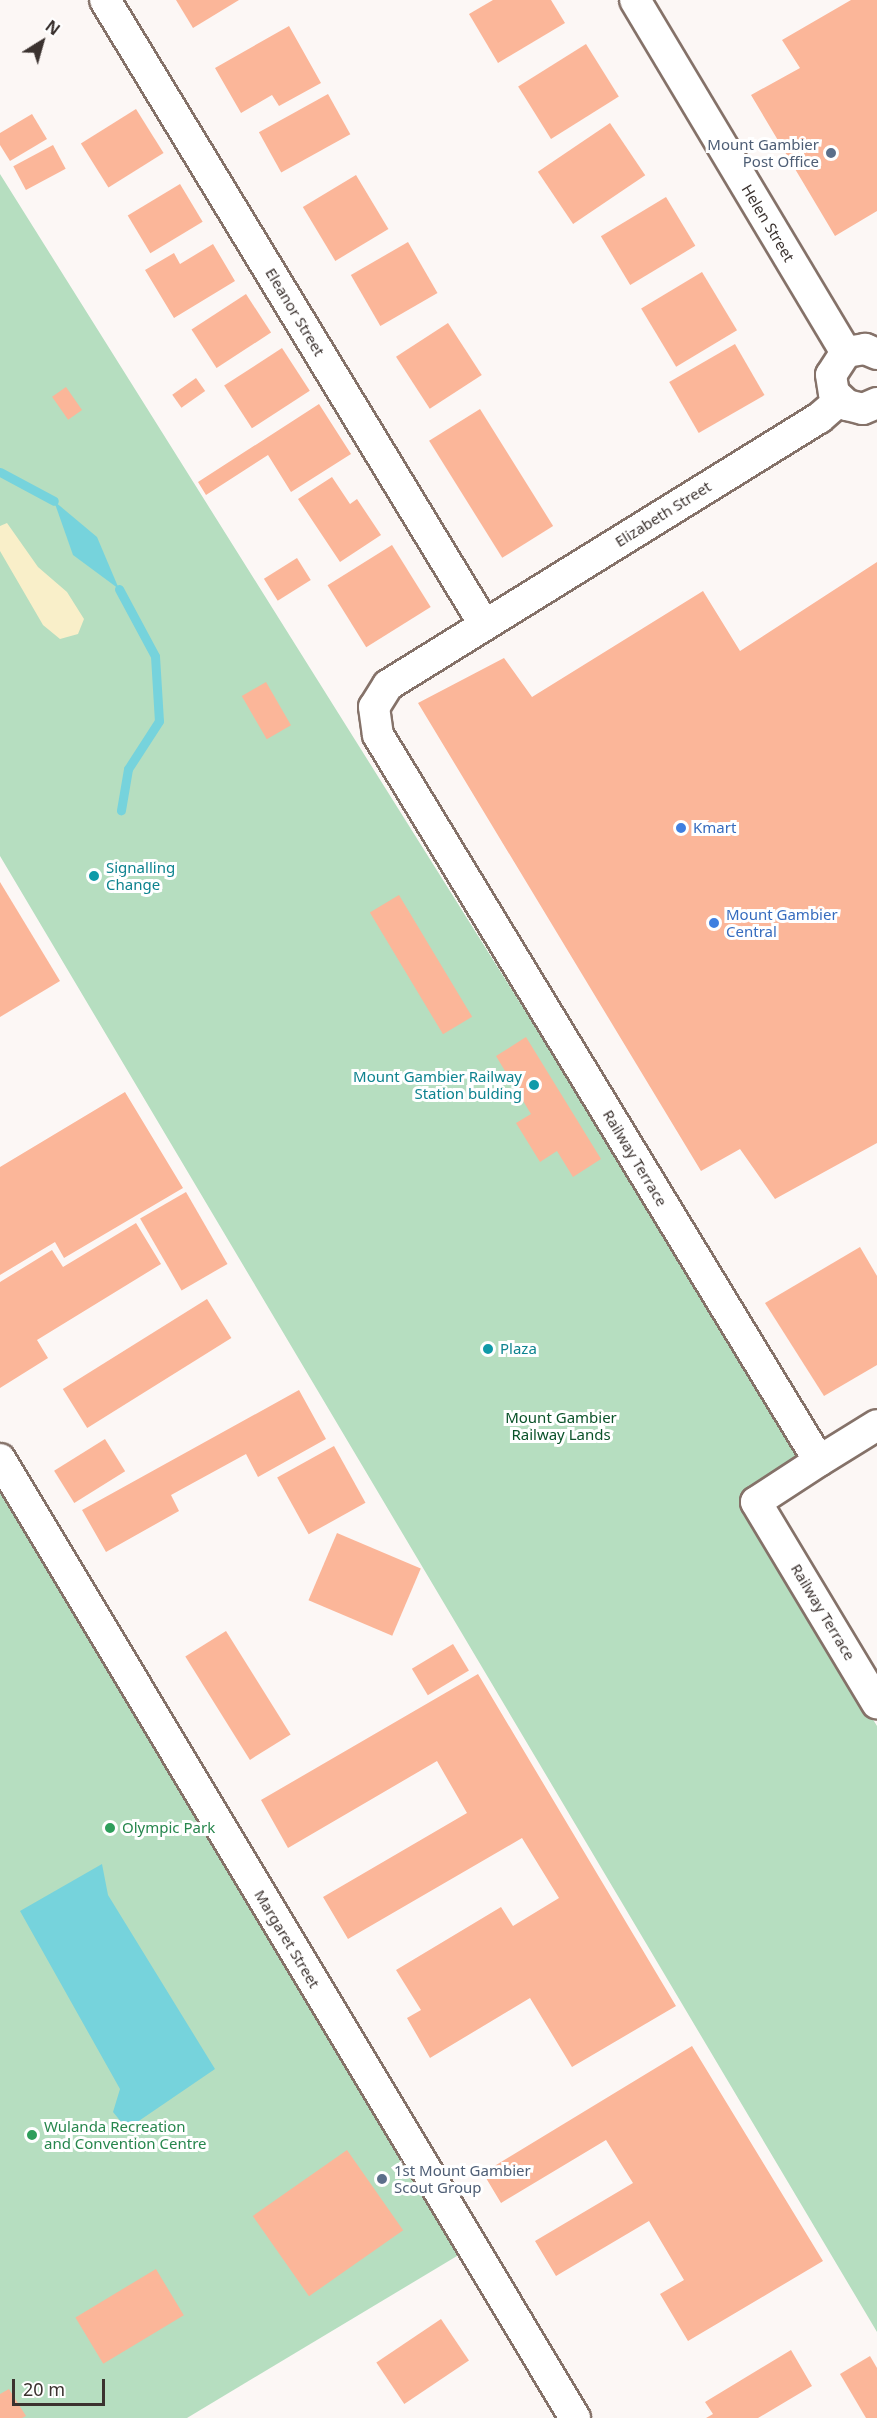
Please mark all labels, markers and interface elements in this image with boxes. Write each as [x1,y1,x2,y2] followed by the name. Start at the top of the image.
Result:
[12,12,72,72] north arrow
[41,15,65,40] text: N
[707,135,819,170] place label: Mount Gambier Post Office
[824,146,838,160] marker: Mount Gambier Post Office
[738,181,798,265] street label: Helen Street
[262,265,328,359] street label: Eleanor Street
[612,477,714,551] street label: Elizabeth Street
[693,819,736,837] place label: Kmart
[674,821,688,835] marker: Kmart
[106,858,175,893] place label: Signalling Change
[87,869,101,883] marker: Signalling Change
[726,905,838,940] place label: Mount Gambier Central
[707,916,721,930] marker: Mount Gambier Central
[353,1067,522,1102] place label: Mount Gambier Railway Station bulding
[527,1078,541,1092] marker: Mount Gambier Railway Station bulding
[599,1107,671,1209] street label: Railway Terrace
[500,1340,537,1358] place label: Plaza
[481,1342,495,1356] marker: Plaza
[505,1408,617,1443] park label: Mount Gambier Railway Lands
[787,1561,859,1663] street label: Railway Terrace
[122,1819,215,1837] place label: Olympic Park
[103,1821,117,1835] marker: Olympic Park
[251,1887,323,1991] street label: Margaret Street
[44,2117,206,2152] place label: Wulanda Recreation and Convention Centre
[25,2128,39,2142] marker: Wulanda Recreation and Convention Centre
[394,2161,531,2196] place label: 1st Mount Gambier Scout Group
[375,2172,389,2186] marker: 1st Mount Gambier Scout Group
[15,2367,108,2405] scale bar
[23,2377,65,2401] text: 20 m

